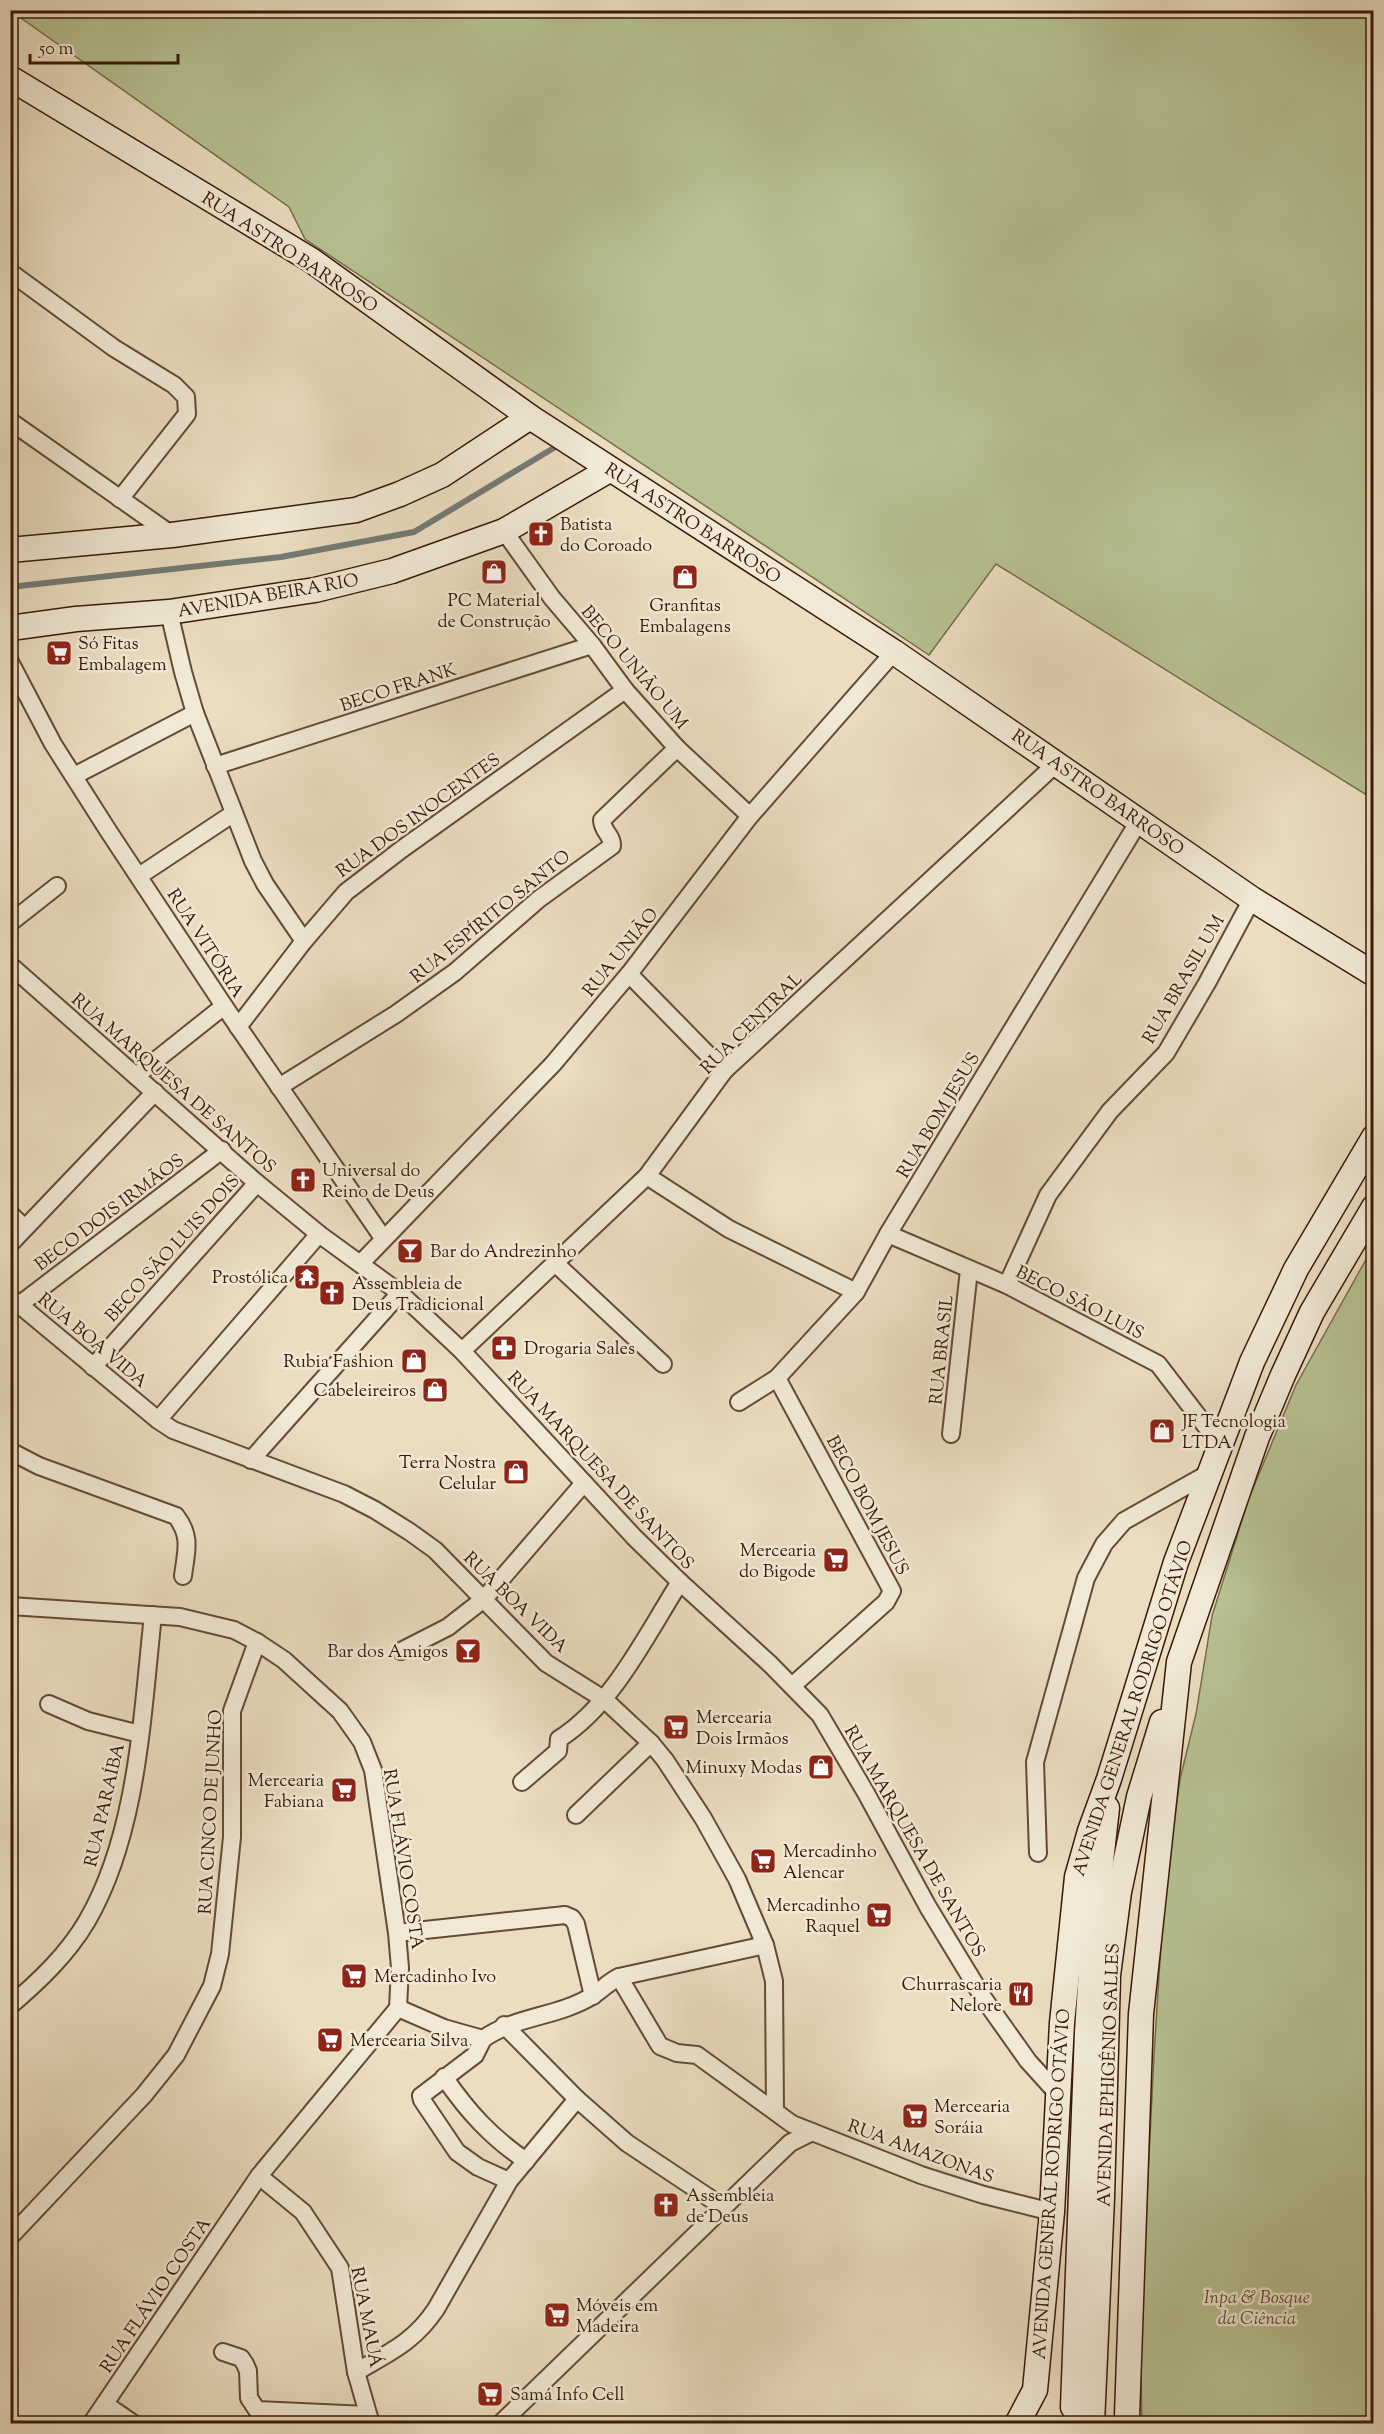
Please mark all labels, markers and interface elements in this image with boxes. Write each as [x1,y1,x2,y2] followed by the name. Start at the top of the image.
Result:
[30,27,178,65] scale bar
[38,37,74,63] text: 50 m
[196,187,382,321] street label: RUA ASTRO BARROSO
[599,458,785,592] street label: RUA ASTRO BARROSO
[560,513,652,560] place label: Batista do Coroado
[526,519,556,549] church icon: Batista do Coroado
[479,557,509,587] shop icon: PC Material de Construção
[670,562,700,592] shop icon: Granfitas Embalagens
[176,568,361,626] street label: AVENIDA BEIRA RIO
[437,589,551,636] place label: PC Material de Construção
[639,594,731,641] place label: Granfitas Embalagens
[574,601,694,736] street label: BECO UNIÃO UM
[78,632,167,679] place label: Só Fitas Embalagem
[44,638,74,668] supermarket icon: Só Fitas Embalagem
[337,658,460,720] street label: BECO FRANK
[1005,724,1188,863] street label: RUA ASTRO BARROSO
[332,748,507,885] street label: RUA DOS INOCENTES
[406,845,577,990] street label: RUA ESPÍRITO SANTO
[159,884,251,1004] street label: RUA VITÓRIA
[577,903,666,1003] street label: RUA UNIÃO
[1137,910,1232,1049] street label: RUA BRASIL UM
[696,967,809,1081] street label: RUA CENTRAL
[65,988,281,1181] street label: RUA MARQUESA DE SANTOS
[892,1048,988,1184] street label: RUA BOM JESUS
[30,1149,190,1279] street label: BECO DOIS IRMÃOS
[322,1159,434,1206] place label: Universal do Reino de Deus
[288,1165,318,1195] church icon: Universal do Reino de Deus
[100,1170,247,1329] street label: BECO SÃO LUIS DOIS
[395,1236,425,1266] bar icon: Bar do Andrezinho
[430,1240,577,1266] place label: Bar do Andrezinho
[1011,1260,1148,1347] street label: BECO SÃO LUIS
[292,1262,322,1292] temple icon: Prostólica
[212,1266,288,1292] place label: Prostólica
[352,1272,484,1319] place label: Assembleia de Deus Tradicional
[317,1278,347,1308] church icon: Assembleia de Deus Tradicional
[31,1288,153,1396] street label: RUA BOA VIDA
[924,1294,962,1406] street label: RUA BRASIL
[489,1333,519,1363] pharmacy icon: Drogaria Sales
[524,1337,635,1363] place label: Drogaria Sales
[399,1346,429,1376] shop icon: Rubia Fashion
[283,1350,394,1376] place label: Rubia Fashion
[500,1366,699,1577] street label: RUA MARQUESA DE SANTOS
[420,1375,450,1405] shop icon: Cabeleireiros
[313,1379,416,1405] place label: Cabeleireiros
[1181,1410,1286,1457] place label: JF Tecnologia LTDA
[1147,1416,1177,1446] shop icon: JF Tecnologia LTDA
[818,1431,914,1580] street label: BECO BOM JESUS
[399,1451,496,1498] place label: Terra Nostra Celular
[501,1457,531,1487] shop icon: Terra Nostra Celular
[1067,1537,1201,1880] street label: AVENIDA GENERAL RODRIGO OTÁVIO
[739,1539,816,1586] place label: Mercearia do Bigode
[821,1545,851,1575] supermarket icon: Mercearia do Bigode
[456,1547,573,1661] street label: RUA BOA VIDA
[453,1636,483,1666] bar icon: Bar dos Amigos
[327,1640,448,1666] place label: Bar dos Amigos
[696,1706,789,1753] place label: Mercearia Dois Irmãos
[194,1709,230,1915] street label: RUA CINCO DE JUNHO
[661,1712,691,1742] supermarket icon: Mercearia Dois Irmãos
[836,1721,990,1963] street label: RUA MARQUESA DE SANTOS
[79,1741,133,1870] street label: RUA PARAÍBA
[806,1752,836,1782] shop icon: Minuxy Modas
[686,1756,802,1782] place label: Minuxy Modas
[375,1767,429,1952] street label: RUA FLÁVIO COSTA
[248,1769,324,1816] place label: Mercearia Fabiana
[329,1775,359,1805] supermarket icon: Mercearia Fabiana
[783,1840,877,1887] place label: Mercadinho Alencar
[748,1846,778,1876] supermarket icon: Mercadinho Alencar
[766,1894,860,1941] place label: Mercadinho Raquel
[864,1900,894,1930] supermarket icon: Mercadinho Raquel
[1091,1943,1128,2207] street label: AVENIDA EPHIGÊNIO SALLES
[339,1961,369,1991] supermarket icon: Mercadinho Ivo
[374,1965,496,1991] place label: Mercadinho Ivo
[902,1973,1002,2020] place label: Churrascaria Nelore
[1006,1979,1036,2009] restaurant icon: Churrascaria Nelore
[1028,2008,1078,2360] street label: AVENIDA GENERAL RODRIGO OTÁVIO
[315,2025,345,2055] supermarket icon: Mercearia Silva
[350,2029,468,2055] place label: Mercearia Silva
[934,2095,1010,2142] place label: Mercearia Soráia
[900,2101,930,2131] supermarket icon: Mercearia Soráia
[843,2114,997,2191] street label: RUA AMAZONAS
[686,2184,774,2231] place label: Assembleia de Deus
[651,2190,681,2220] church icon: Assembleia de Deus
[95,2213,219,2379] street label: RUA FLÁVIO COSTA
[343,2265,388,2370] street label: RUA MAUÁ
[1204,2286,1310,2333] park label: Inpa & Bosque da Ciência
[576,2294,658,2341] place label: Móveis em Madeira
[542,2300,572,2330] supermarket icon: Móveis em Madeira
[475,2379,505,2409] supermarket icon: Samá Info Cell
[510,2383,624,2409] place label: Samá Info Cell

